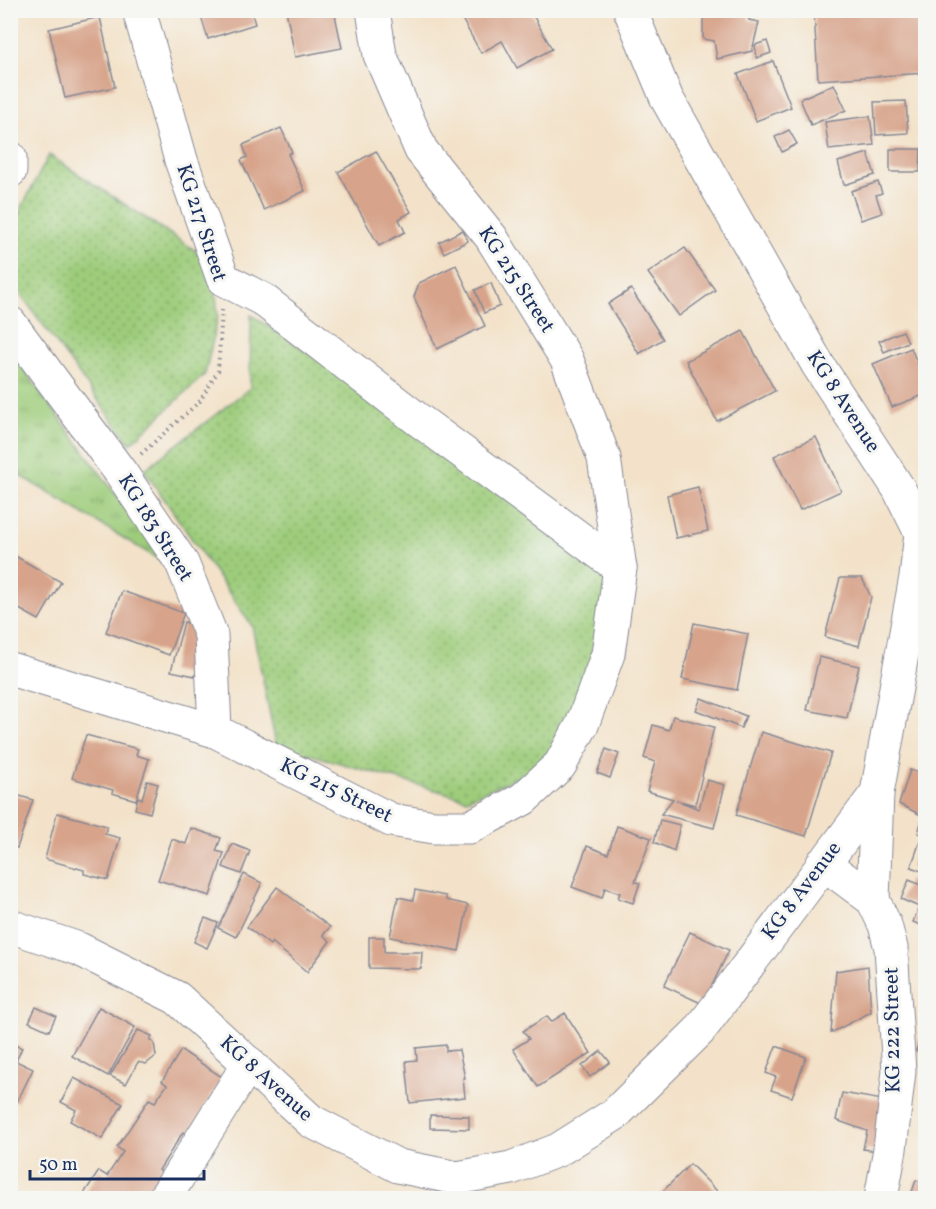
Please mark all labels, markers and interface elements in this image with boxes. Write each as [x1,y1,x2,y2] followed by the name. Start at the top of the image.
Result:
[168,160,234,286] street label: KG 217 Street
[471,221,561,339] street label: KG 215 Street
[799,345,887,459] street label: KG 8 Avenue
[110,469,200,587] street label: KG 183 Street
[275,751,397,831] street label: KG 215 Street
[755,836,849,946] street label: KG 8 Avenue
[877,967,909,1093] street label: KG 222 Street
[213,1029,319,1129] street label: KG 8 Avenue
[30,1143,204,1181] scale bar
[39,1153,78,1178] text: 50 m

